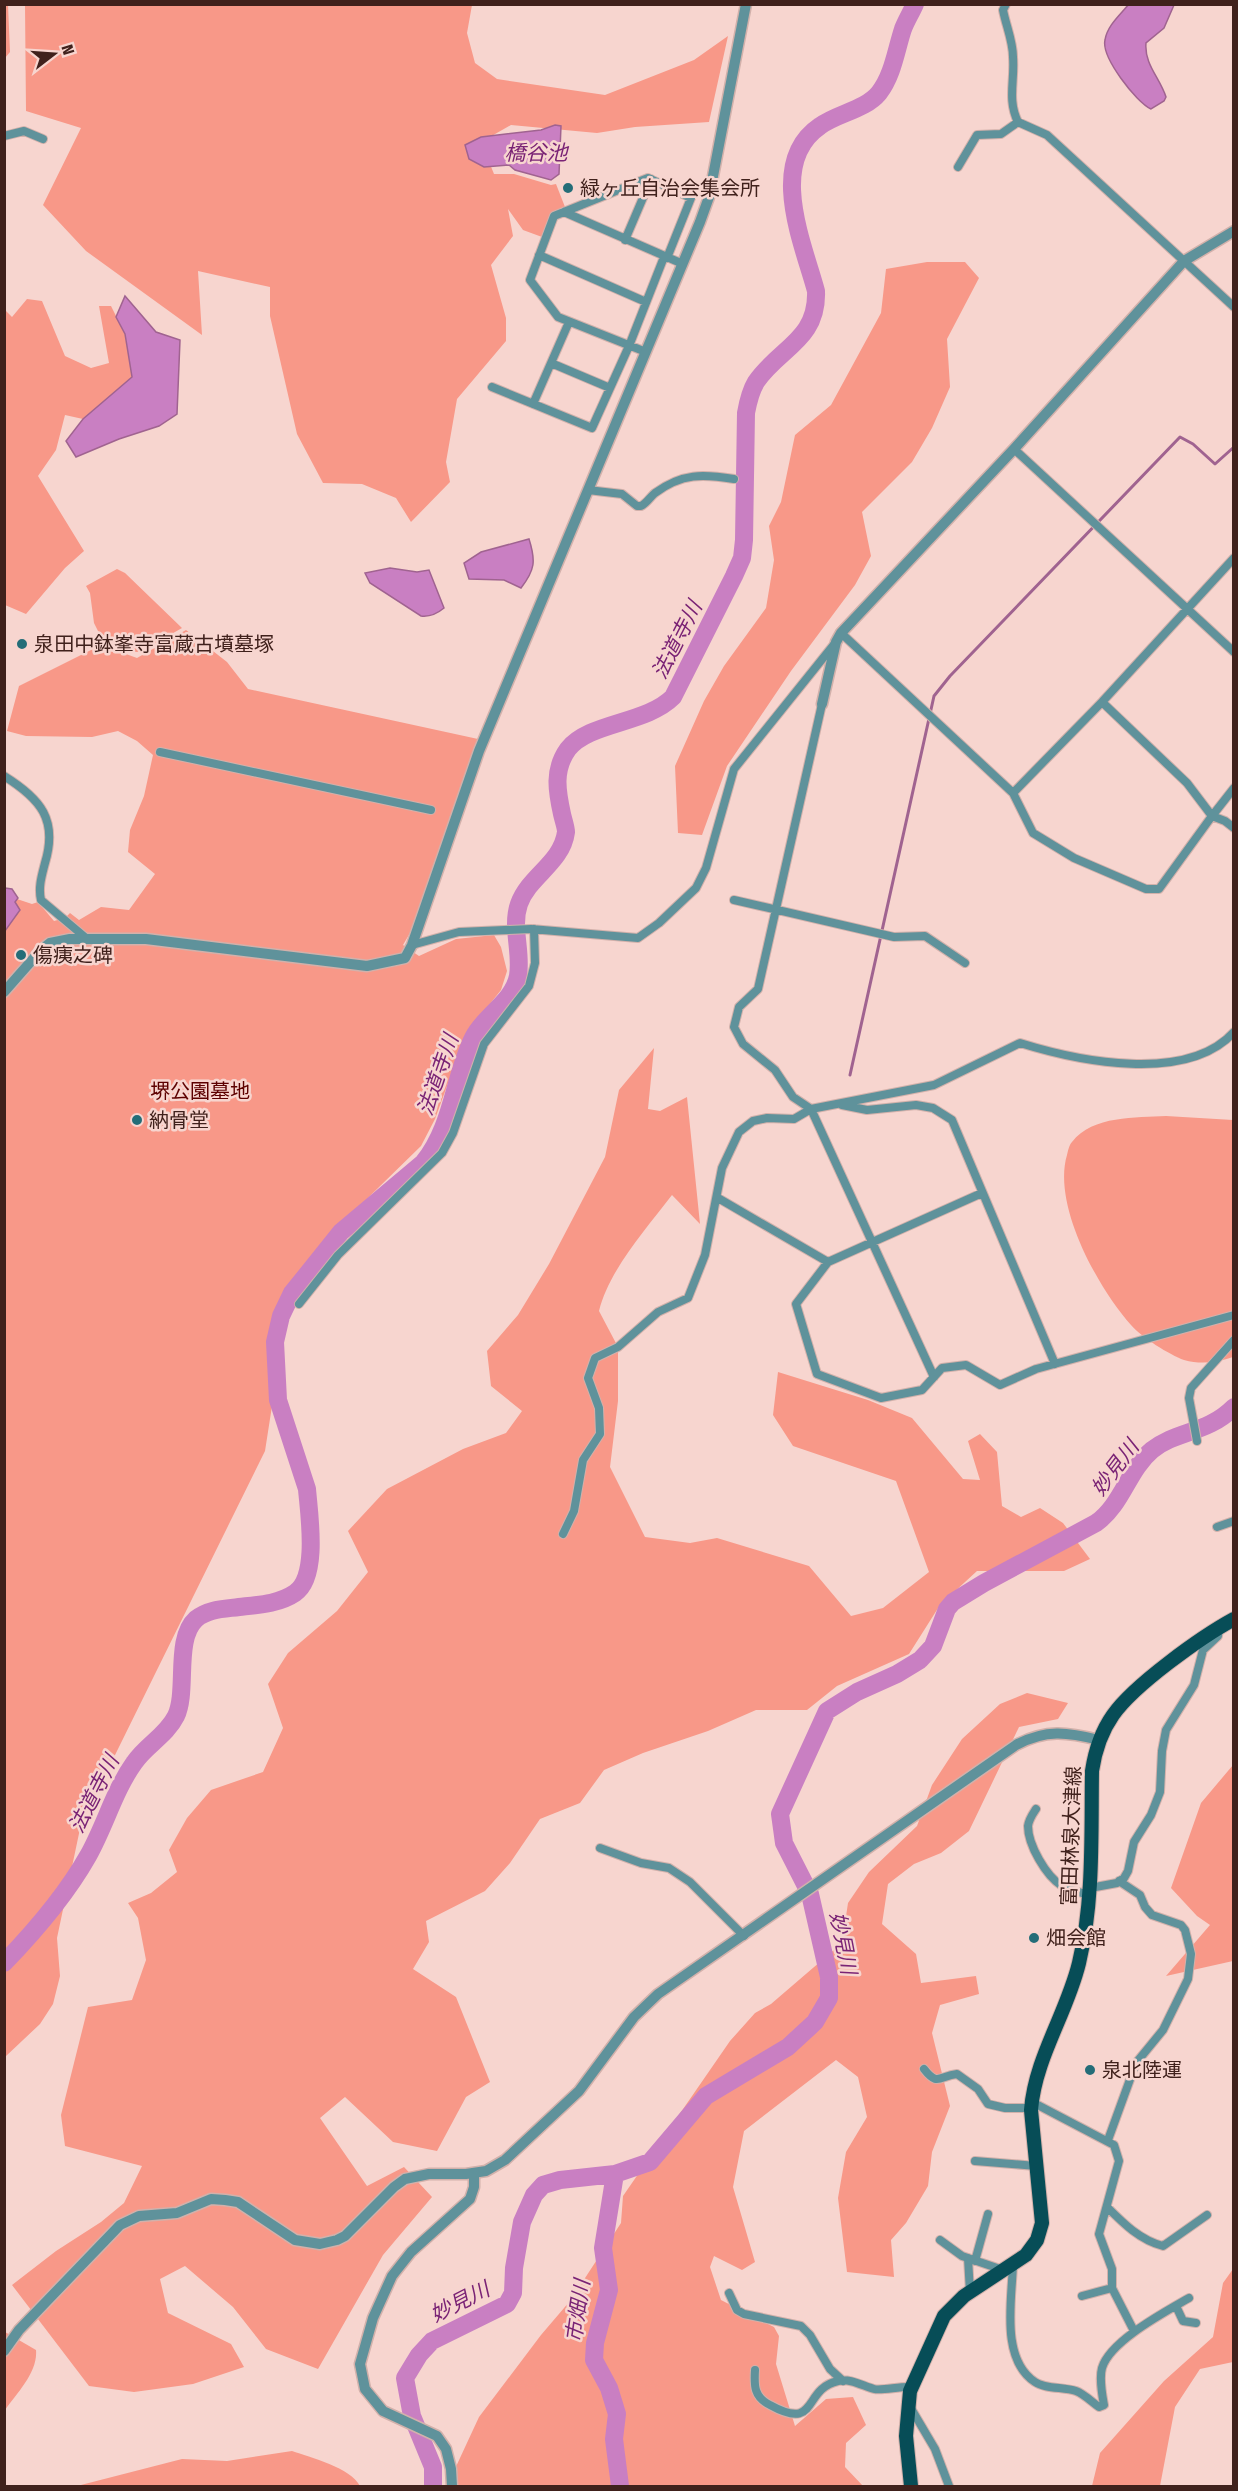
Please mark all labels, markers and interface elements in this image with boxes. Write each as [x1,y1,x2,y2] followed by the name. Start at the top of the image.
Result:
[24,24,84,84] north arrow
[57,42,78,57] text: N
[505,140,569,166] water label: 橋谷池
[580,176,760,200] place label: 緑ヶ丘自治会集会所
[561,181,575,195] marker: 緑ヶ丘自治会集会所
[646,595,709,683] water label: 法道寺川
[34,632,274,656] place label: 泉田中鉢峯寺富蔵古墳墓塚
[15,637,29,651] marker: 泉田中鉢峯寺富蔵古墳墓塚
[33,943,113,967] place label: 傷痍之碑
[14,948,28,962] marker: 傷痍之碑
[412,1029,465,1119] water label: 法道寺川
[150,1079,250,1103] park label: 堺公園墓地
[149,1108,209,1132] place label: 納骨堂
[130,1113,144,1127] marker: 納骨堂
[1086,1433,1146,1501] water label: 妙見川
[63,1749,126,1837] water label: 法道寺川
[1057,1766,1085,1906] street label: 富田林泉大津線
[824,1910,862,1978] water label: 妙見川
[1046,1926,1106,1950] place label: 畑会館
[1027,1931,1041,1945] marker: 畑会館
[1102,2058,1182,2082] place label: 泉北陸運
[1083,2063,1097,2077] marker: 泉北陸運
[426,2275,496,2328] water label: 妙見川
[561,2276,596,2344] water label: 市畑川

